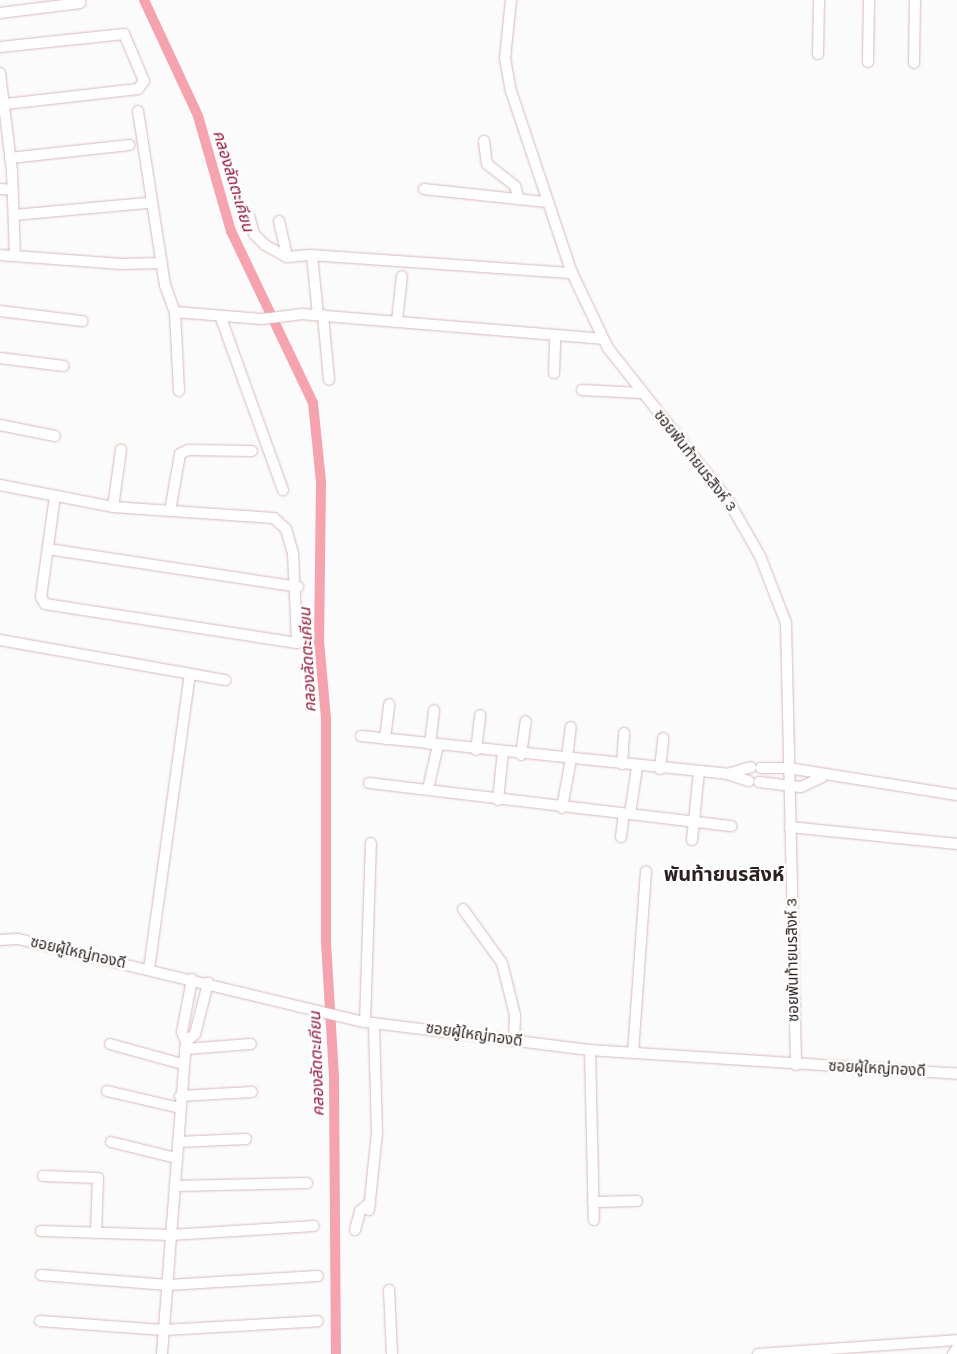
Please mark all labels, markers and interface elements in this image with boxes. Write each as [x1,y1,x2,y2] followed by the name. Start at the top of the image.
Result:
[208,128,258,234] water label: คลองลัดตะเคียน
[650,407,740,515] street label: ซอยพันท้ายนรสิงห์ 3
[296,607,320,713] water label: คลองลัดตะเคียน
[664,862,784,886] district label: พันท้ายนรสิงห์
[783,898,803,1022] street label: ซอยพันท้ายนรสิงห์ 3
[29,933,127,973] street label: ซอยผู้ใหญ่ทองดี
[306,1011,328,1117] water label: คลองลัดตะเคียน
[425,1019,523,1051] street label: ซอยผู้ใหญ่ทองดี
[828,1057,926,1081] street label: ซอยผู้ใหญ่ทองดี

